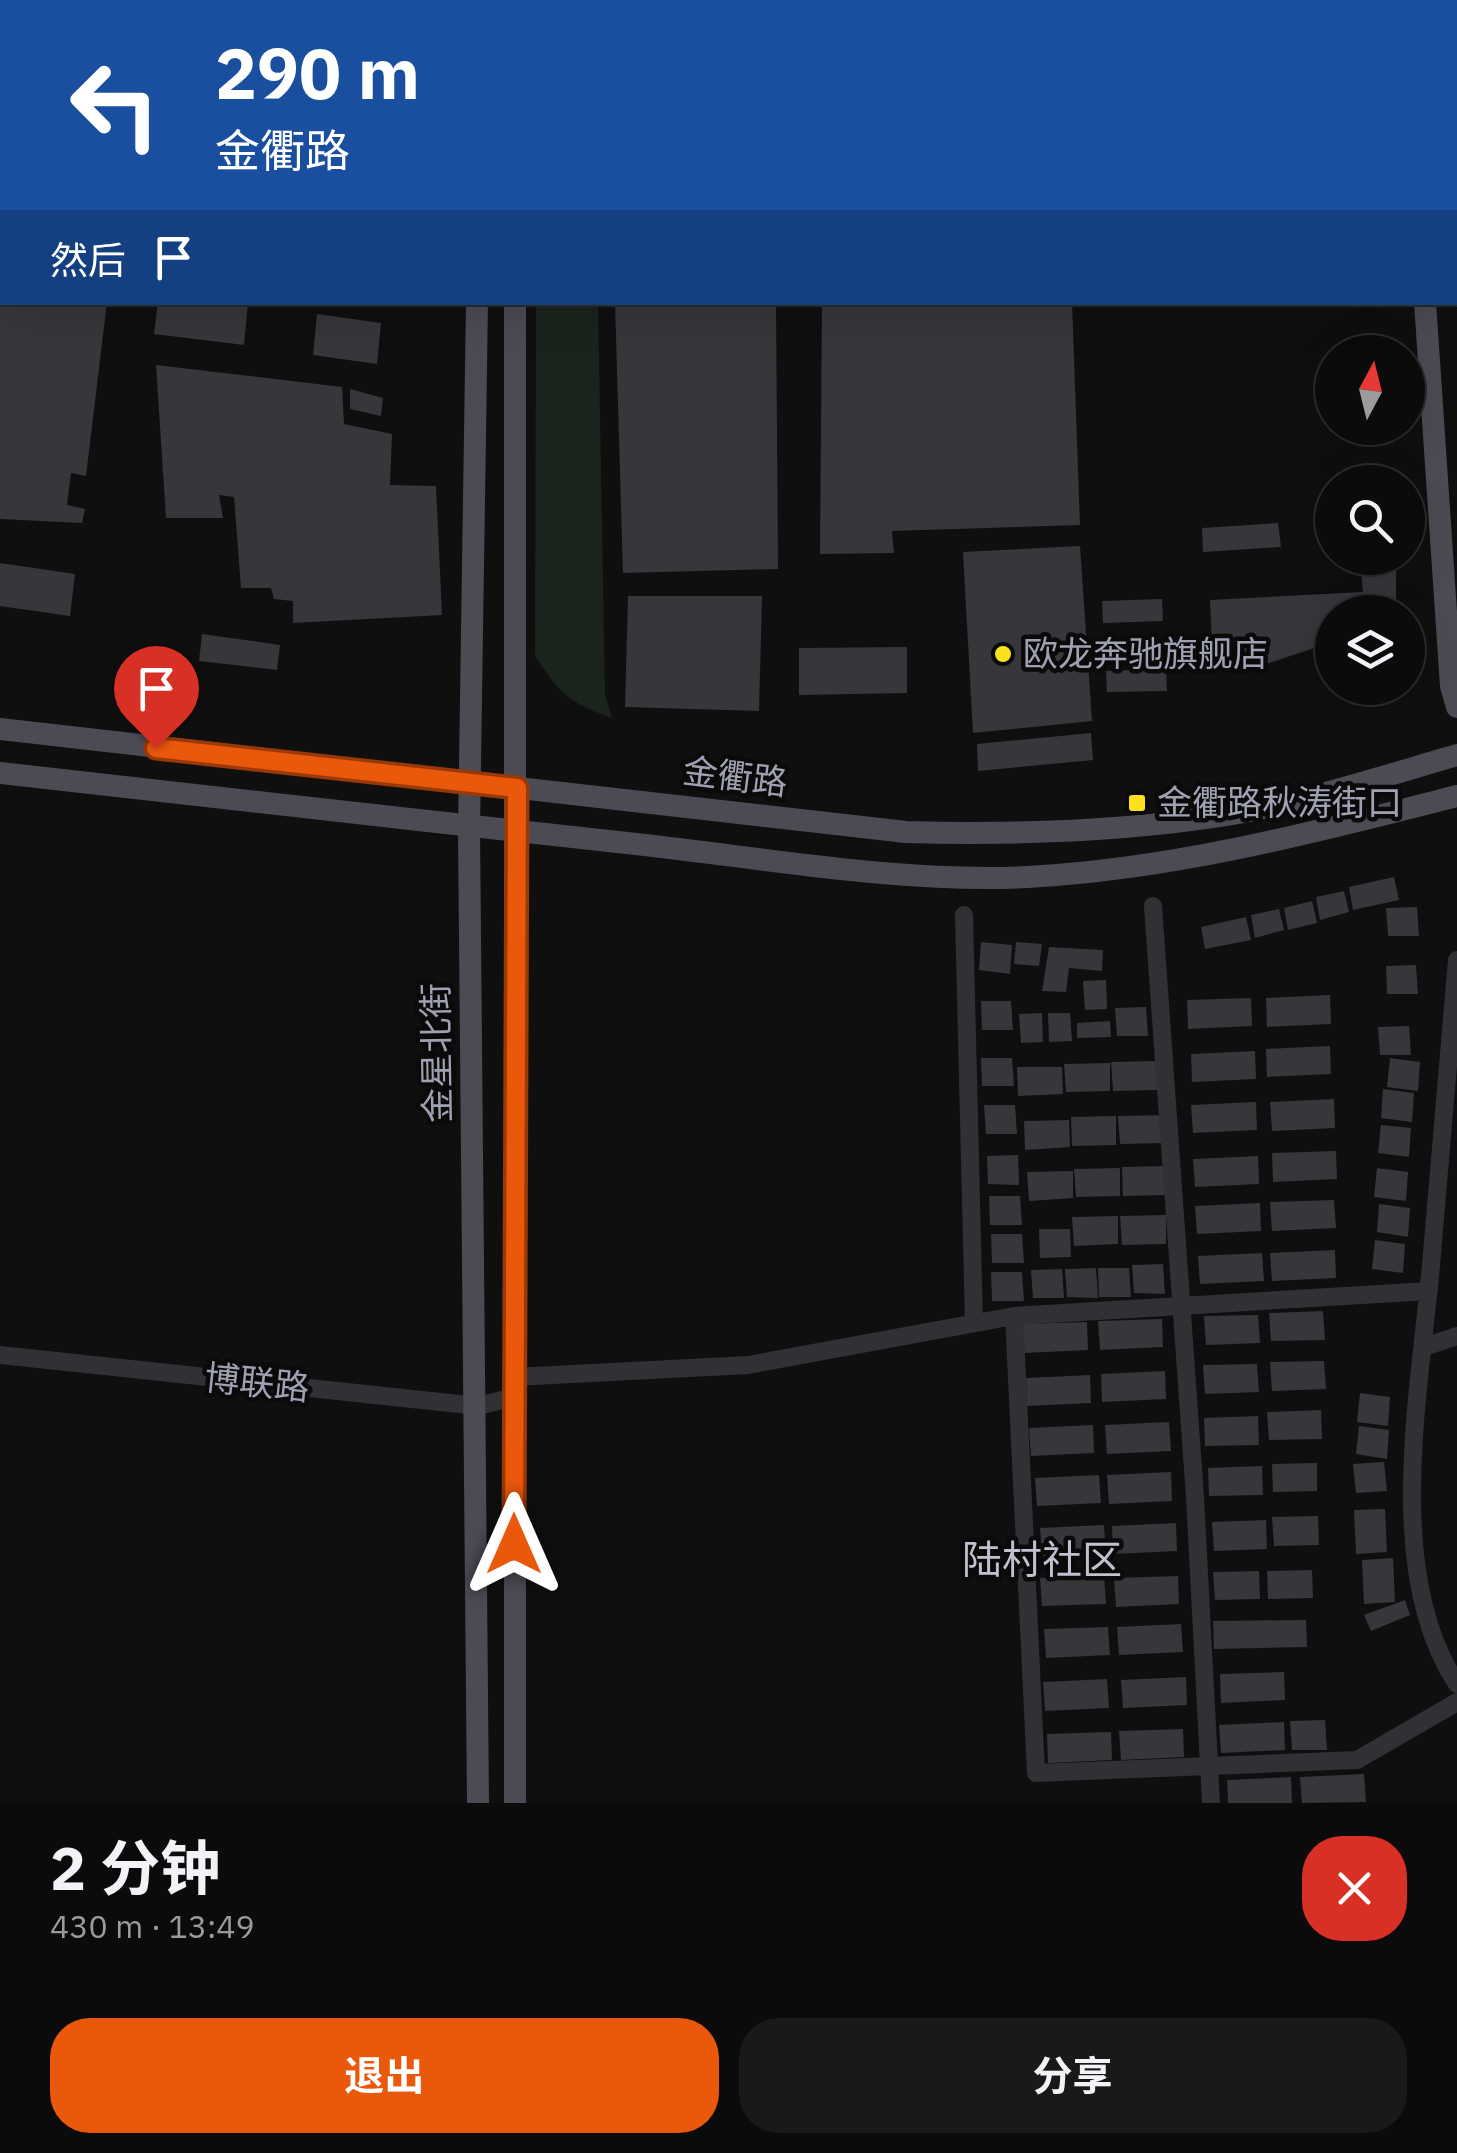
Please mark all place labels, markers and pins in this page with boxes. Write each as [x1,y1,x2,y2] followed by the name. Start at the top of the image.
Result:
[1023,630,1268,676] place label: 欧龙奔驰旗舰店
[992,643,1014,665] marker: 欧龙奔驰旗舰店
[114,646,199,749] pin
[1157,779,1402,825] place label: 金衢路秋涛街口
[1126,792,1148,814] marker: 金衢路秋涛街口

